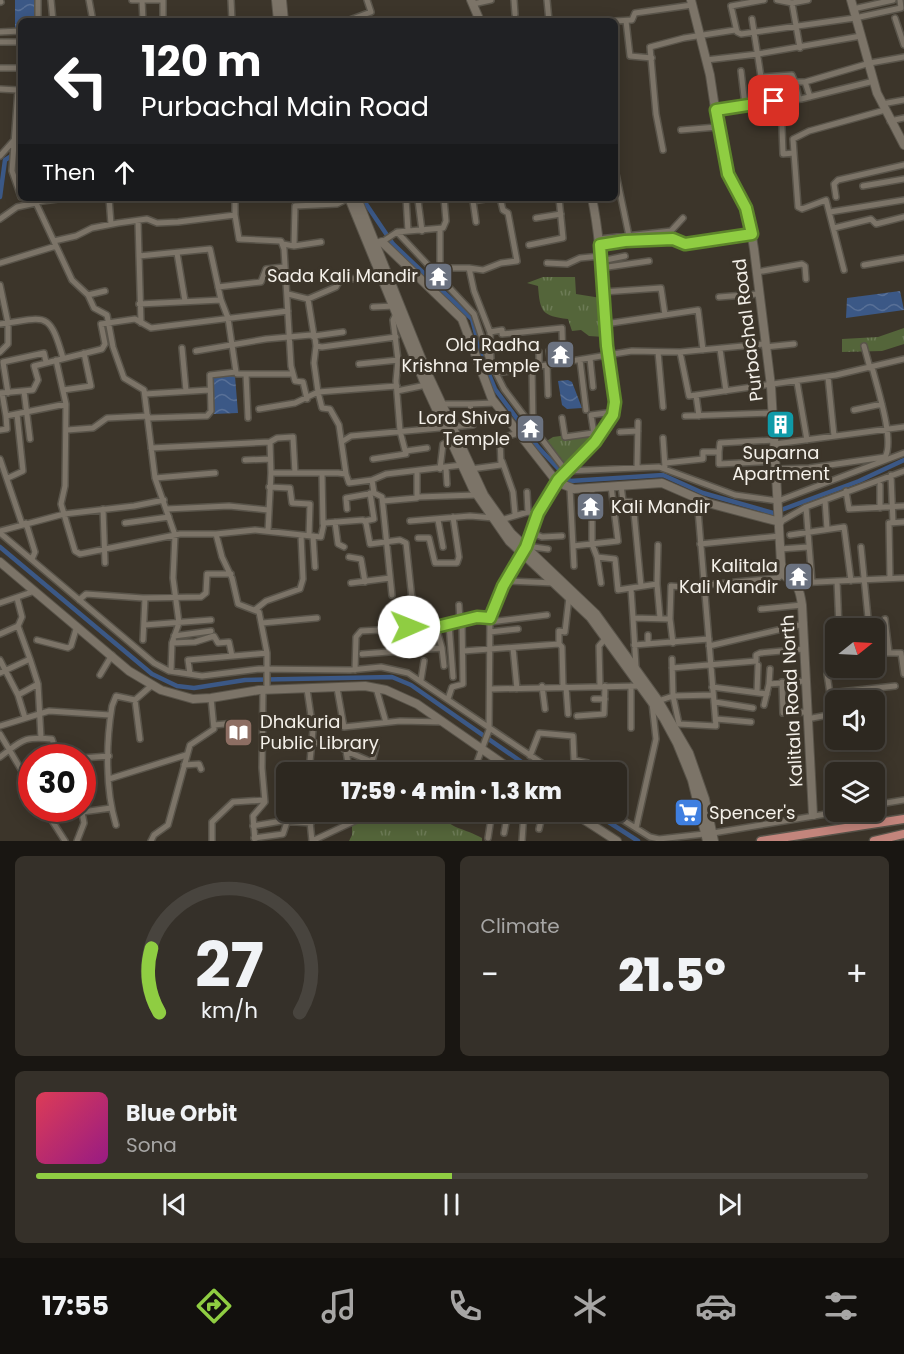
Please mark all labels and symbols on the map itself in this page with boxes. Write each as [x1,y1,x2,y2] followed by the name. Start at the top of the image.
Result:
[748,75,799,126] pin
[726,257,769,403] street label: Purbachal Road
[423,260,455,292] temple icon: Sada Kali Mandir
[267,263,418,288] place label: Sada Kali Mandir
[401,332,540,378] place label: Old Radha Krishna Temple
[545,339,577,371] temple icon: Old Radha Krishna Temple
[418,405,510,451] place label: Lord Shiva Temple
[765,408,797,440] building icon: Suparna Apartment
[515,412,547,444] temple icon: Lord Shiva Temple
[732,440,830,486] place label: Suparna Apartment
[574,491,606,523] temple icon: Kali Mandir
[611,494,710,519] place label: Kali Mandir
[679,553,778,599] place label: Kalitala Kali Mandir
[783,560,815,592] temple icon: Kalitala Kali Mandir
[377,595,441,659] position arrow
[775,614,808,788] street label: Kalitala Road North
[825,618,885,678] north arrow
[260,709,379,755] place label: Dhakuria Public Library
[223,716,255,748] library icon: Dhakuria Public Library
[18,744,96,822] speed limit sign: 30
[672,797,704,829] supermarket icon: Spencer's
[709,800,795,825] place label: Spencer's

